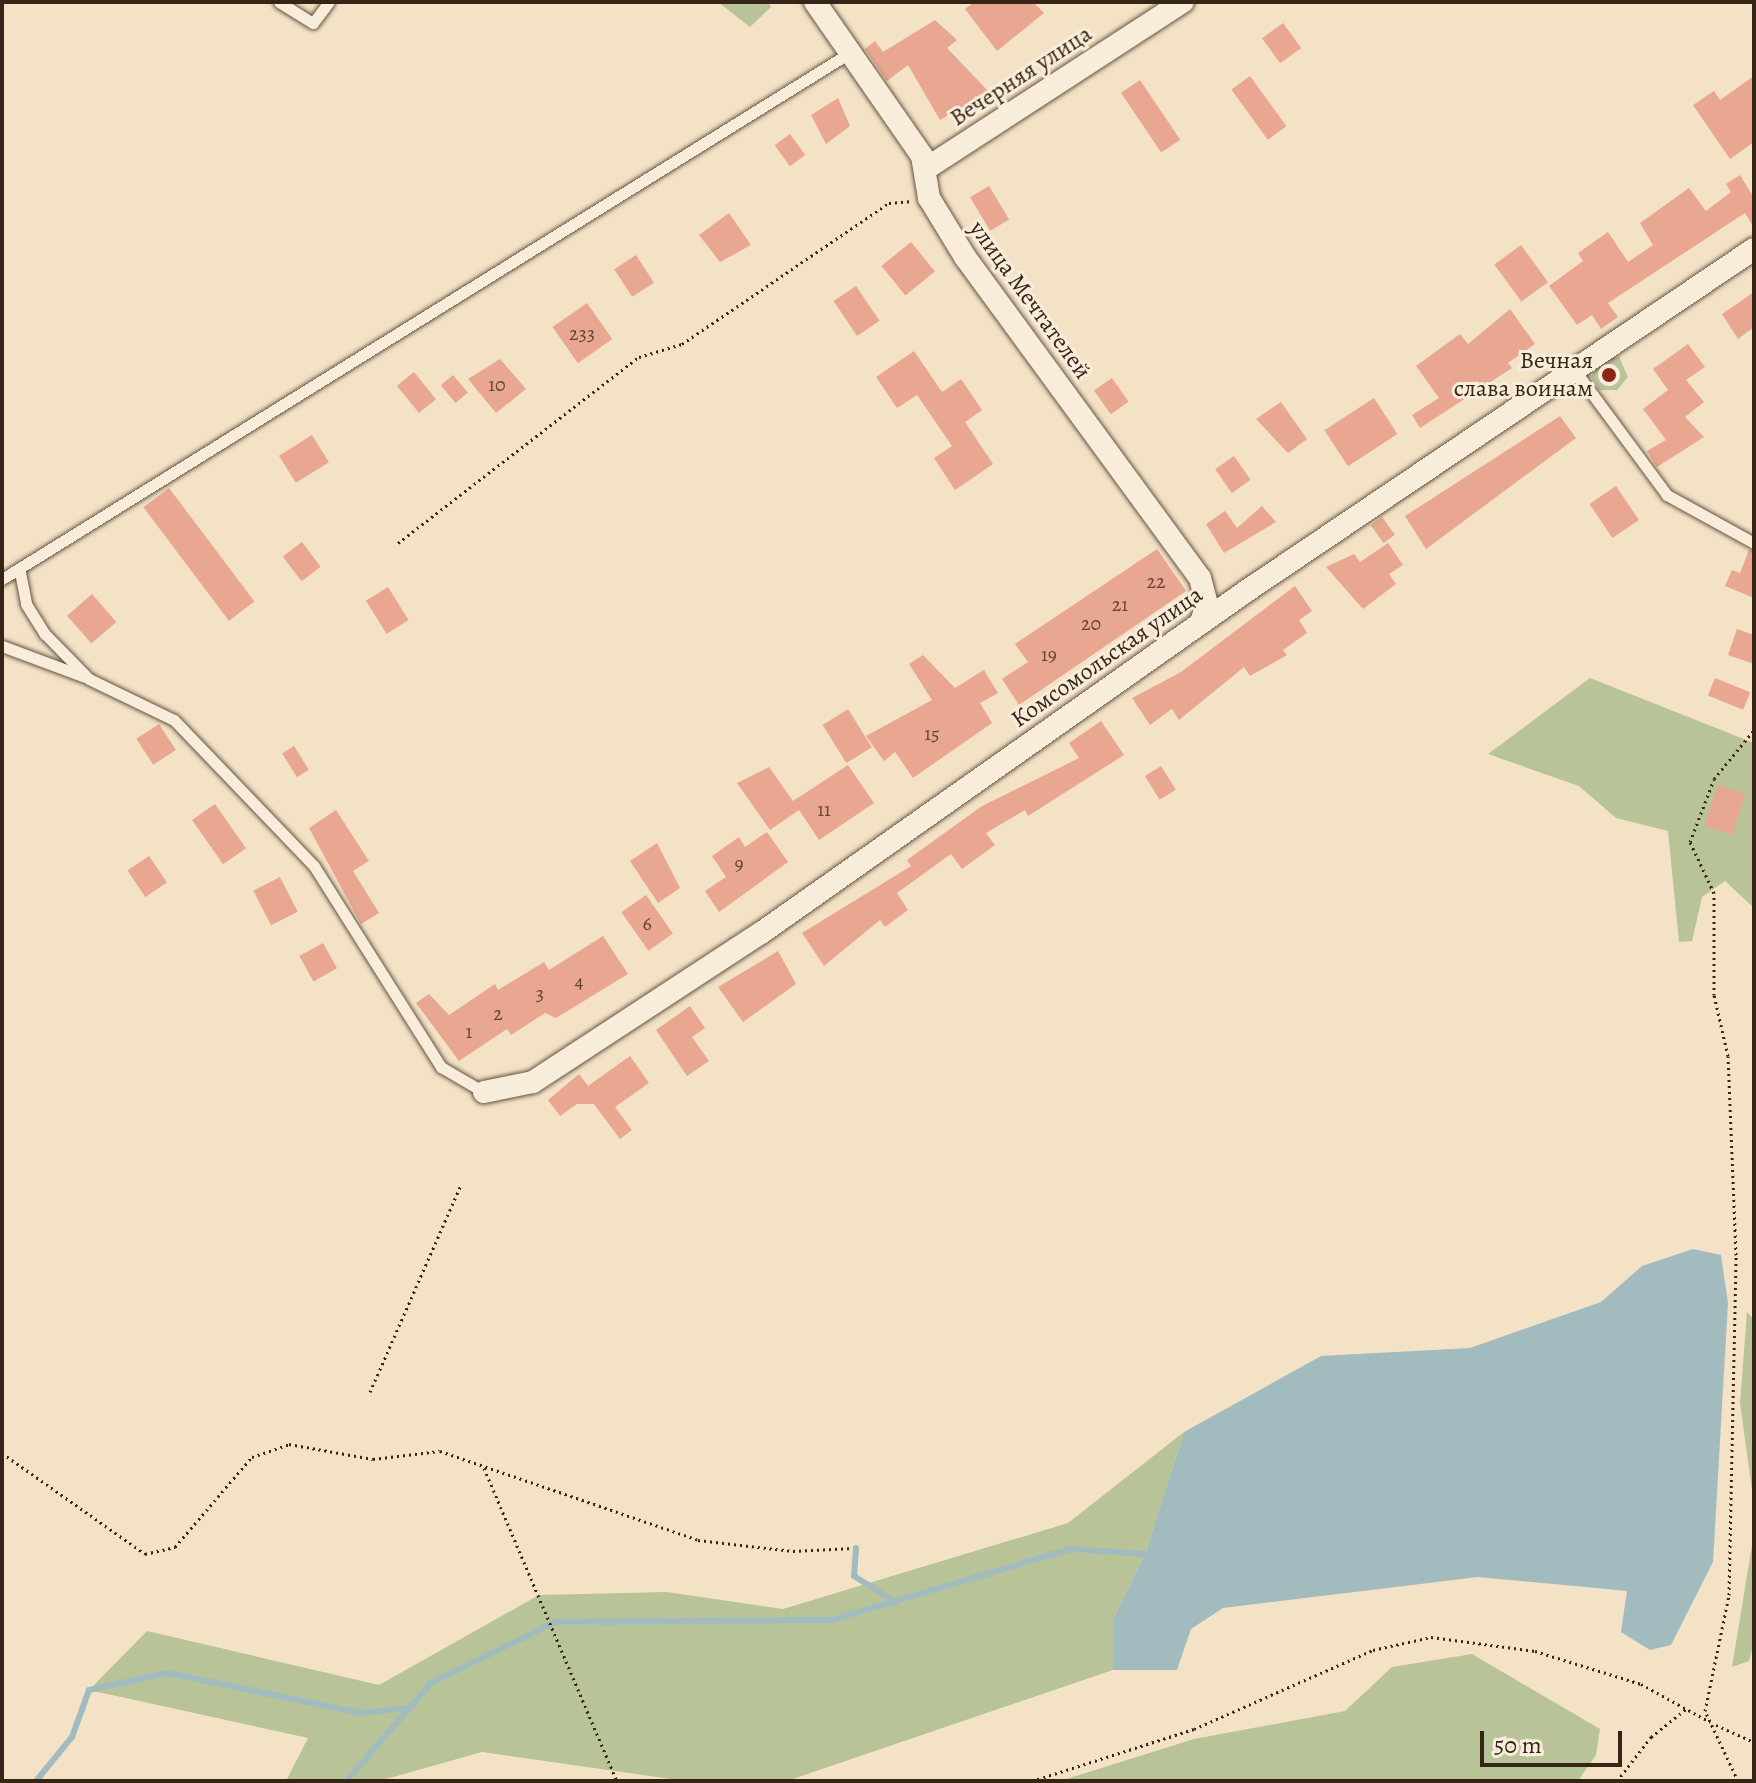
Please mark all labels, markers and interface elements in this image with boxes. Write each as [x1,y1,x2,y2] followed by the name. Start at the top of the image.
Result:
[945,19,1097,133] street label: Вечерняя улица
[963,215,1097,385] street label: улица Мечтателей
[569,321,595,345] house number: 233
[1454,347,1593,403] place label: Вечная слава воинам
[1600,366,1618,384] marker: Вечная слава воинам
[488,372,506,396] house number: 10
[1147,569,1165,593] house number: 22
[1006,580,1208,734] street label: Комсомольская улица
[1112,592,1128,616] house number: 21
[1081,611,1101,635] house number: 20
[1041,642,1057,666] house number: 19
[924,721,940,745] house number: 15
[817,797,831,821] house number: 11
[734,851,744,875] house number: 9
[642,911,652,935] house number: 6
[574,969,584,993] house number: 4
[536,981,544,1005] house number: 3
[493,1001,503,1025] house number: 2
[466,1019,472,1043] house number: 1
[1484,1715,1626,1765] scale bar
[1494,1729,1542,1761] text: 50 m

